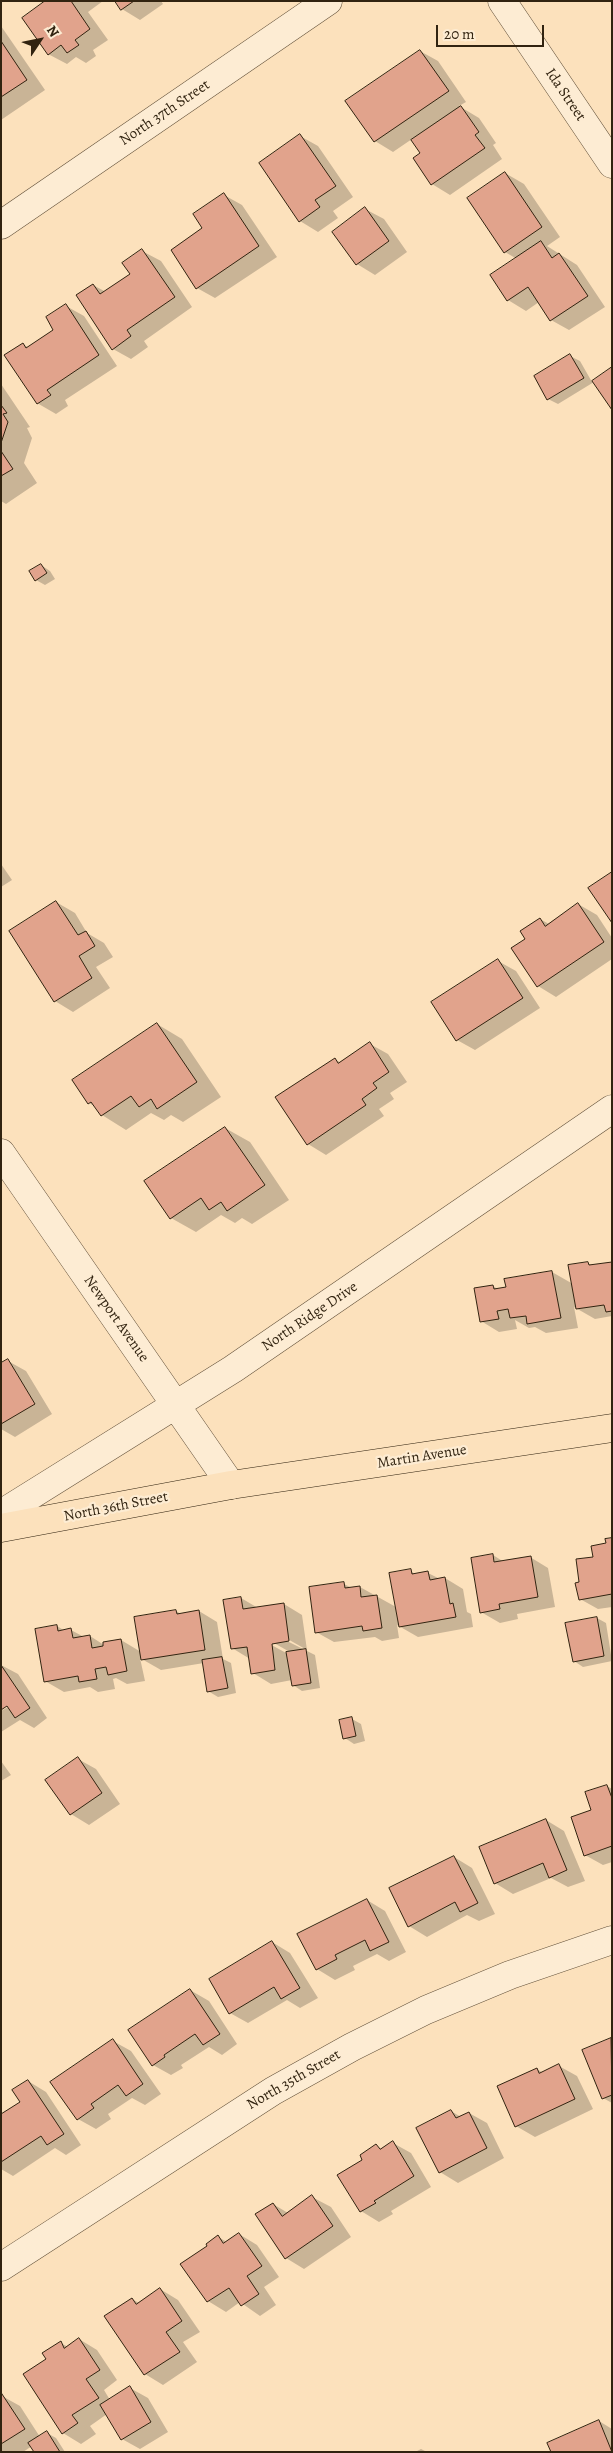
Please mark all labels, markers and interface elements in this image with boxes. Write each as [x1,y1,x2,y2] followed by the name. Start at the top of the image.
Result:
[15,15,65,65] north arrow
[438,15,546,47] scale bar
[42,22,64,41] text: N
[444,24,475,44] text: 20 m
[541,65,589,125] street label: Ida Street
[116,76,214,150] street label: North 37th Street
[80,1272,152,1366] street label: Newport Avenue
[259,1278,361,1356] street label: North Ridge Drive
[376,1441,468,1473] street label: Martin Avenue
[62,1488,170,1526] street label: North 36th Street
[244,2046,344,2114] street label: North 35th Street

